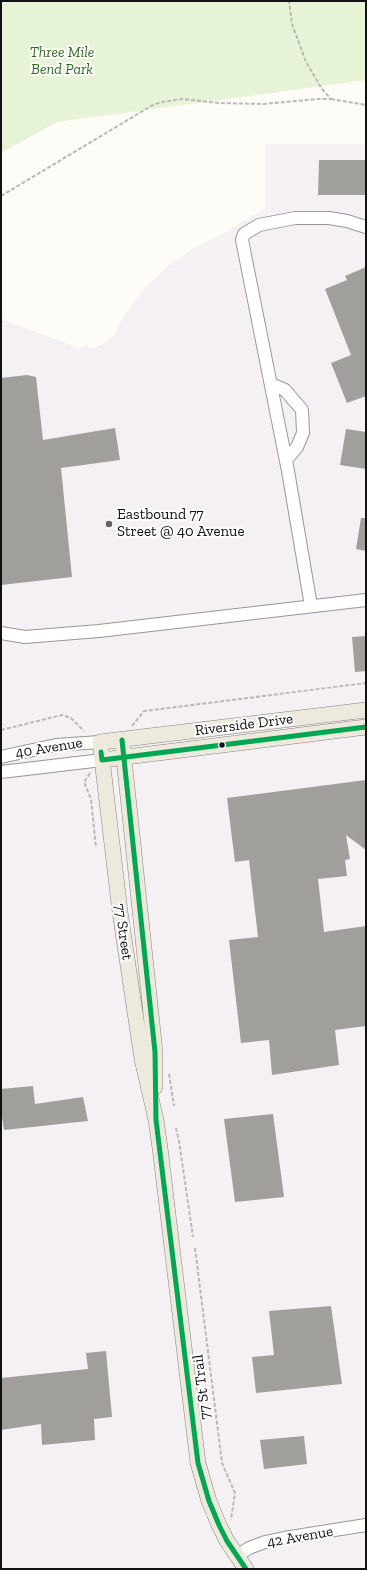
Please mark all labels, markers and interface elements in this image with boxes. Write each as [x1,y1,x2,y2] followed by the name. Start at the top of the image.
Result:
[30,44,94,79] park label: Three Mile Bend Park
[117,506,245,541] place label: Eastbound 77 Street @ 40 Avenue
[104,519,114,529] marker: Eastbound 77 Street @ 40 Avenue
[194,710,294,740] street label: Riverside Drive
[14,734,84,762] street label: 40 Avenue
[217,740,227,750] unlabelled marker
[110,902,136,962] street label: 77 Street
[189,1353,215,1421] street label: 77 St Trail
[266,1522,334,1552] street label: 42 Avenue

